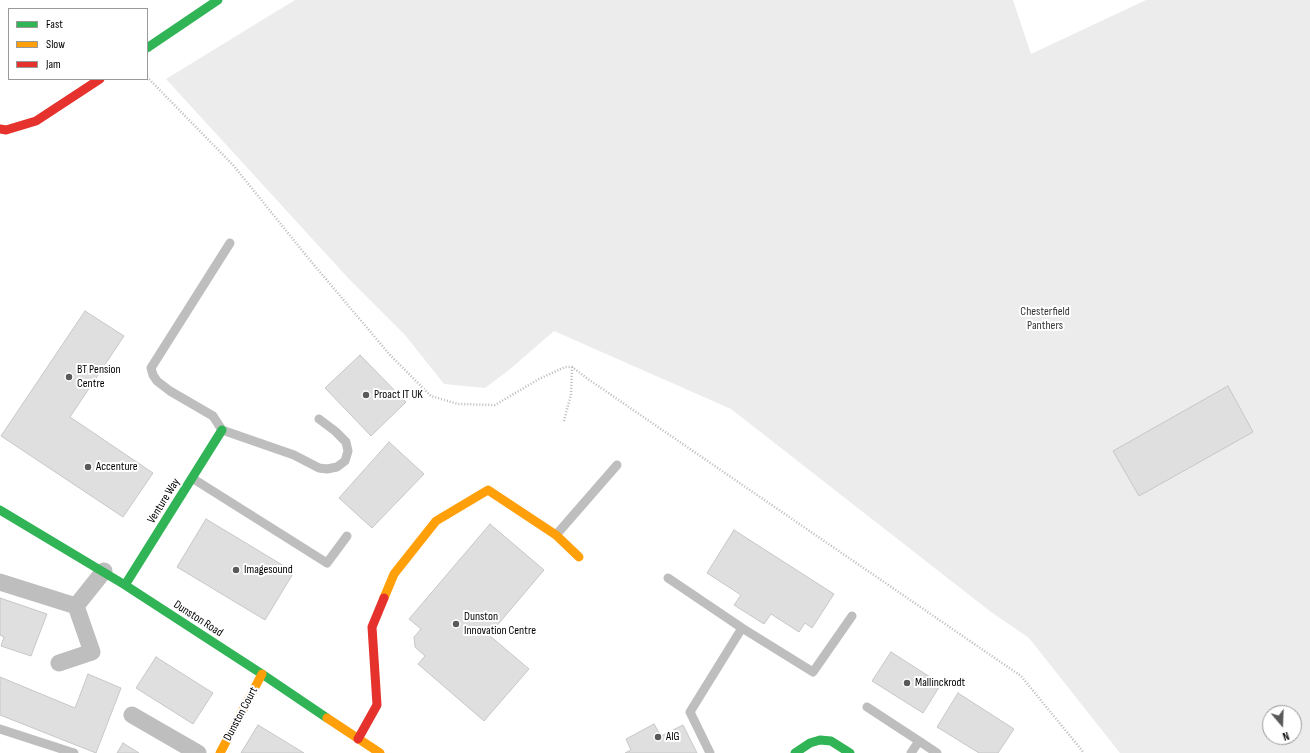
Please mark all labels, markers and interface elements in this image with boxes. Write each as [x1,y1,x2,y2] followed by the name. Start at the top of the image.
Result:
[8,8,148,80] legend
[46,17,63,32] text: Fast
[46,37,65,52] text: Slow
[46,57,61,72] text: Jam
[1020,305,1070,333] park label: Chesterfield Panthers
[77,363,121,391] place label: BT Pension Centre
[64,372,74,382] marker: BT Pension Centre
[374,388,423,402] place label: Proact IT UK
[361,390,371,400] marker: Proact IT UK
[96,460,138,474] place label: Accenture
[83,462,93,472] marker: Accenture
[145,476,183,526] street label: Venture Way
[244,563,293,577] place label: Imagesound
[231,565,241,575] marker: Imagesound
[171,598,225,640] street label: Dunston Road
[464,610,536,638] place label: Dunston Innovation Centre
[451,619,461,629] marker: Dunston Innovation Centre
[915,676,965,690] place label: Mallinckrodt
[902,678,912,688] marker: Mallinckrodt
[221,685,261,743] street label: Dunston Court
[1262,705,1302,745] north arrow
[1281,729,1291,743] text: N
[666,730,680,744] place label: AIG
[653,732,663,742] marker: AIG

